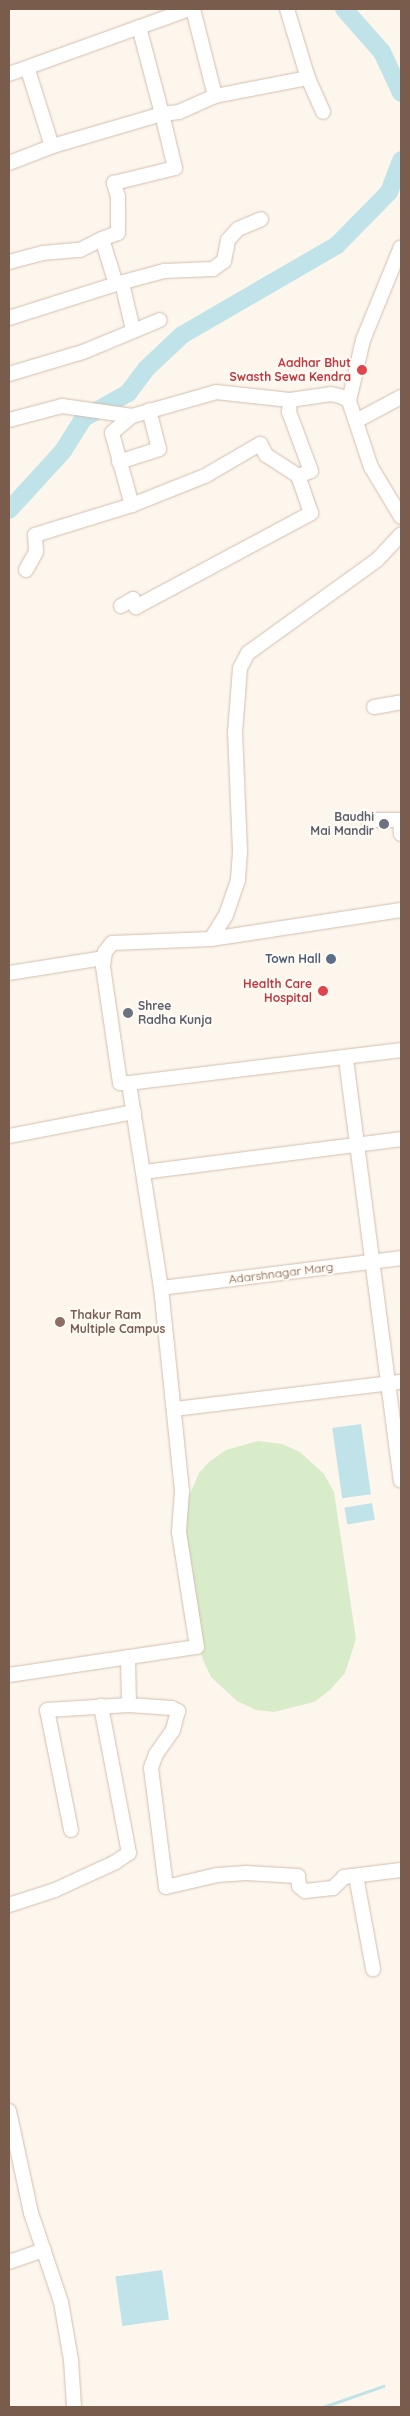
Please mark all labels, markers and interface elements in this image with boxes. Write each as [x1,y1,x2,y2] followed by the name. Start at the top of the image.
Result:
[230,356,351,384] place label: Aadhar Bhut Swasth Sewa Kendra
[355,363,369,377] marker: Aadhar Bhut Swasth Sewa Kendra
[310,810,374,838] place label: Baudhi Mai Mandir
[378,818,390,830] marker: Baudhi Mai Mandir
[265,952,321,966] place label: Town Hall
[325,953,337,965] marker: Town Hall
[243,977,312,1005] place label: Health Care Hospital
[316,984,330,998] marker: Health Care Hospital
[138,999,212,1027] place label: Shree Radha Kunja
[122,1007,134,1019] marker: Shree Radha Kunja
[228,1259,334,1287] street label: Adarshnagar Marg
[70,1308,165,1336] place label: Thakur Ram Multiple Campus
[54,1316,66,1328] marker: Thakur Ram Multiple Campus

